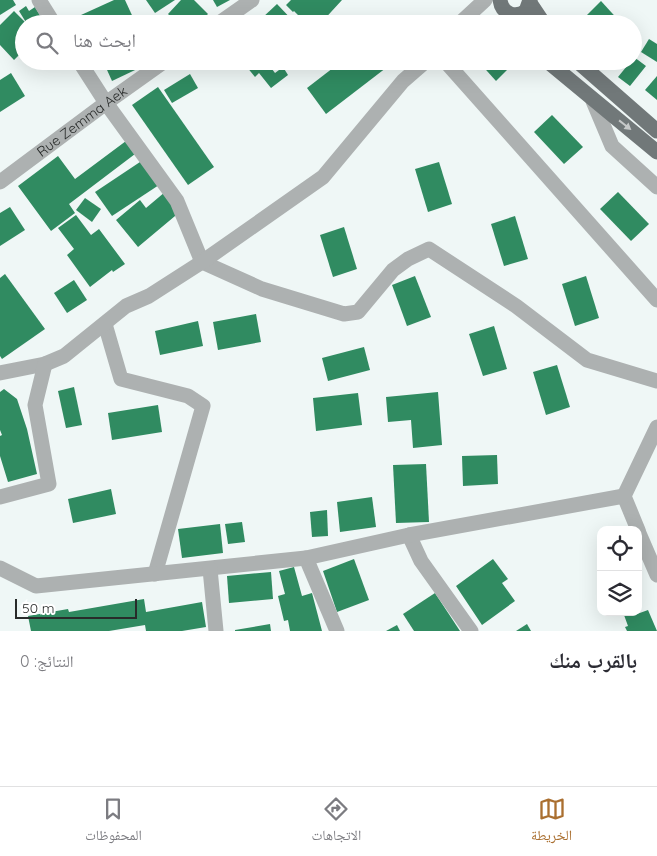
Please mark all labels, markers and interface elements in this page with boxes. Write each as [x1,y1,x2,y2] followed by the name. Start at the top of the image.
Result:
[15,15,642,70] search box
[73,28,136,52] text: ابحث هنا
[33,29,61,57] icon: search
[33,82,131,161] street label: Rue Zemma Aek
[618,120,631,131] one-way arrow
[597,526,642,616] map controls
[597,526,642,571] button: locate
[597,571,642,616] button: layers
[15,596,138,619] scale bar
[22,599,55,617] text: 50 m
[549,647,637,673] text: بالقرب منك
[20,651,74,671] text: النتائج: 0
[85,795,142,849] tab: المحفوظات
[312,795,361,849] tab: الاتجاهات
[531,795,572,849] tab: الخريطة

